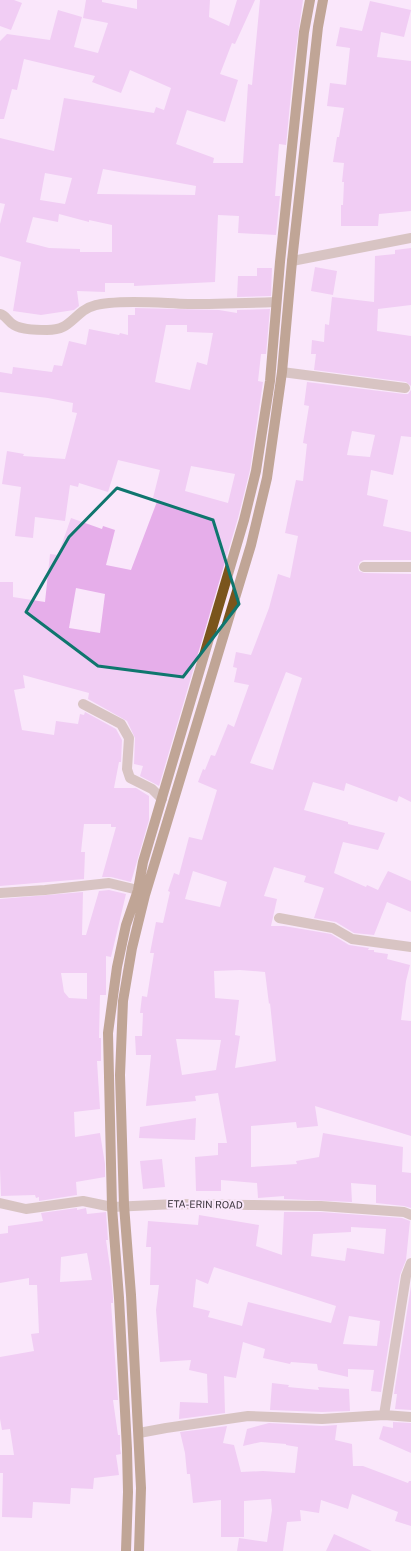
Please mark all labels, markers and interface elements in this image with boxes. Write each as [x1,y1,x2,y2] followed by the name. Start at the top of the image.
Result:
[167,1197,243,1211] street label: ETA-ERIN ROAD

